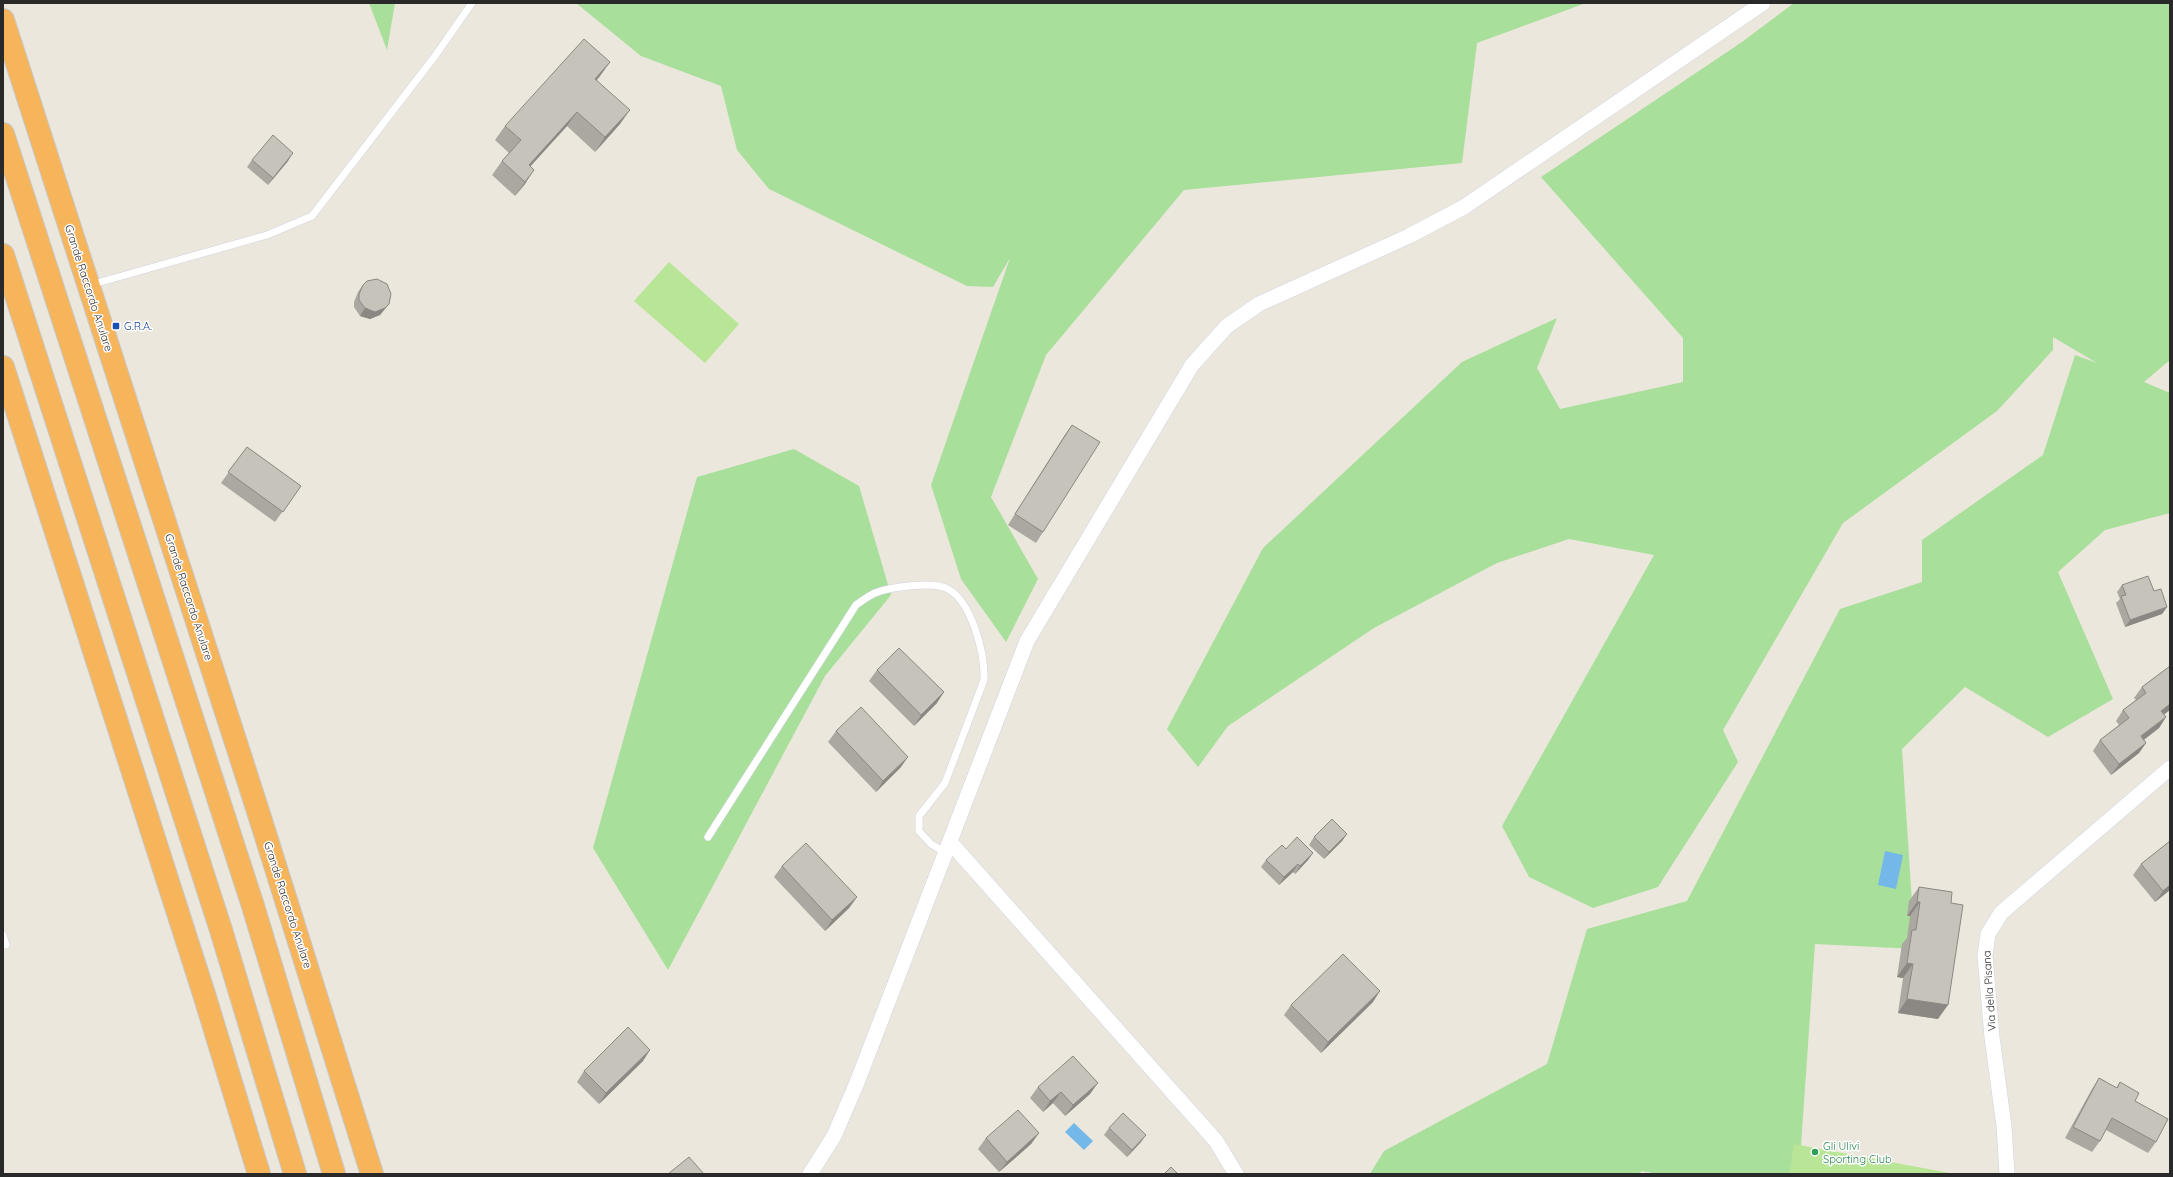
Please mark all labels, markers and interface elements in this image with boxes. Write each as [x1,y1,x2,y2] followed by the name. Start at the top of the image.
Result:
[62,223,116,353] street label: Grande Raccordo Anulare
[124,319,152,333] place label: G.R.A.
[111,321,121,331] marker: G.R.A.
[162,532,216,662] street label: Grande Raccordo Anulare
[261,840,315,970] street label: Grande Raccordo Anulare
[1979,950,1999,1032] street label: Via della Pisana
[1823,1139,1892,1166] place label: Gli Ulivi Sporting Club
[1810,1147,1820,1157] marker: Gli Ulivi Sporting Club

